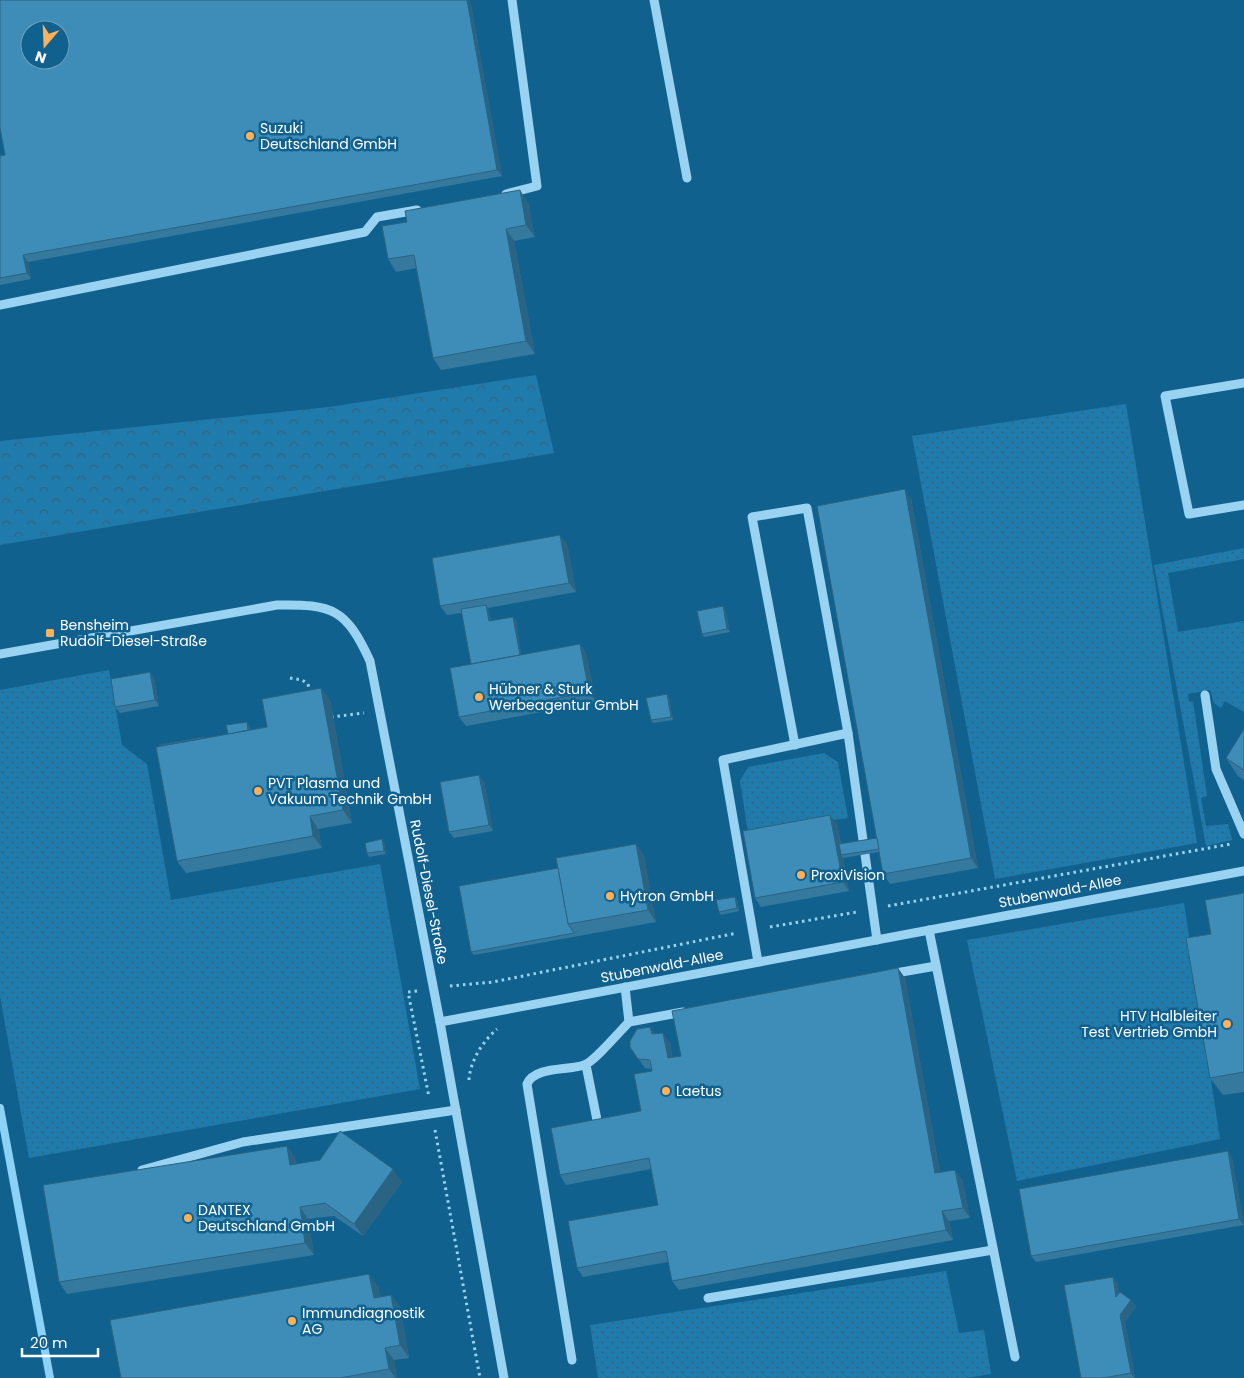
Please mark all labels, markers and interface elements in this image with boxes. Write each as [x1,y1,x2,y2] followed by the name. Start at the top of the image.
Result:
[20,20,70,70] north arrow
[33,46,49,68] text: N
[260,118,397,154] place label: Suzuki Deutschland GmbH
[244,130,256,142] marker: Suzuki Deutschland GmbH
[60,615,207,651] place label: Bensheim Rudolf-Diesel-Straße
[44,627,56,639] marker: Bensheim Rudolf-Diesel-Straße
[489,679,639,715] place label: Hübner & Sturk Werbeagentur GmbH
[473,691,485,703] marker: Hübner & Sturk Werbeagentur GmbH
[268,773,432,809] place label: PVT Plasma und Vakuum Technik GmbH
[252,785,264,797] marker: PVT Plasma und Vakuum Technik GmbH
[405,818,453,966] street label: Rudolf-Diesel-Straße
[811,865,885,885] place label: ProxiVision
[795,869,807,881] marker: ProxiVision
[997,869,1123,913] street label: Stubenwald-Allee
[620,886,714,906] place label: Hytron GmbH
[604,890,616,902] marker: Hytron GmbH
[599,944,725,988] street label: Stubenwald-Allee
[1081,1006,1217,1042] place label: HTV Halbleiter Test Vertrieb GmbH
[1221,1018,1233,1030] marker: HTV Halbleiter Test Vertrieb GmbH
[676,1081,722,1101] place label: Laetus
[660,1085,672,1097] marker: Laetus
[198,1200,335,1236] place label: DANTEX Deutschland GmbH
[182,1212,194,1224] marker: DANTEX Deutschland GmbH
[302,1303,426,1339] place label: Immundiagnostik AG
[286,1315,298,1327] marker: Immundiagnostik AG
[22,1326,99,1358] scale bar
[30,1332,68,1353] text: 20 m

